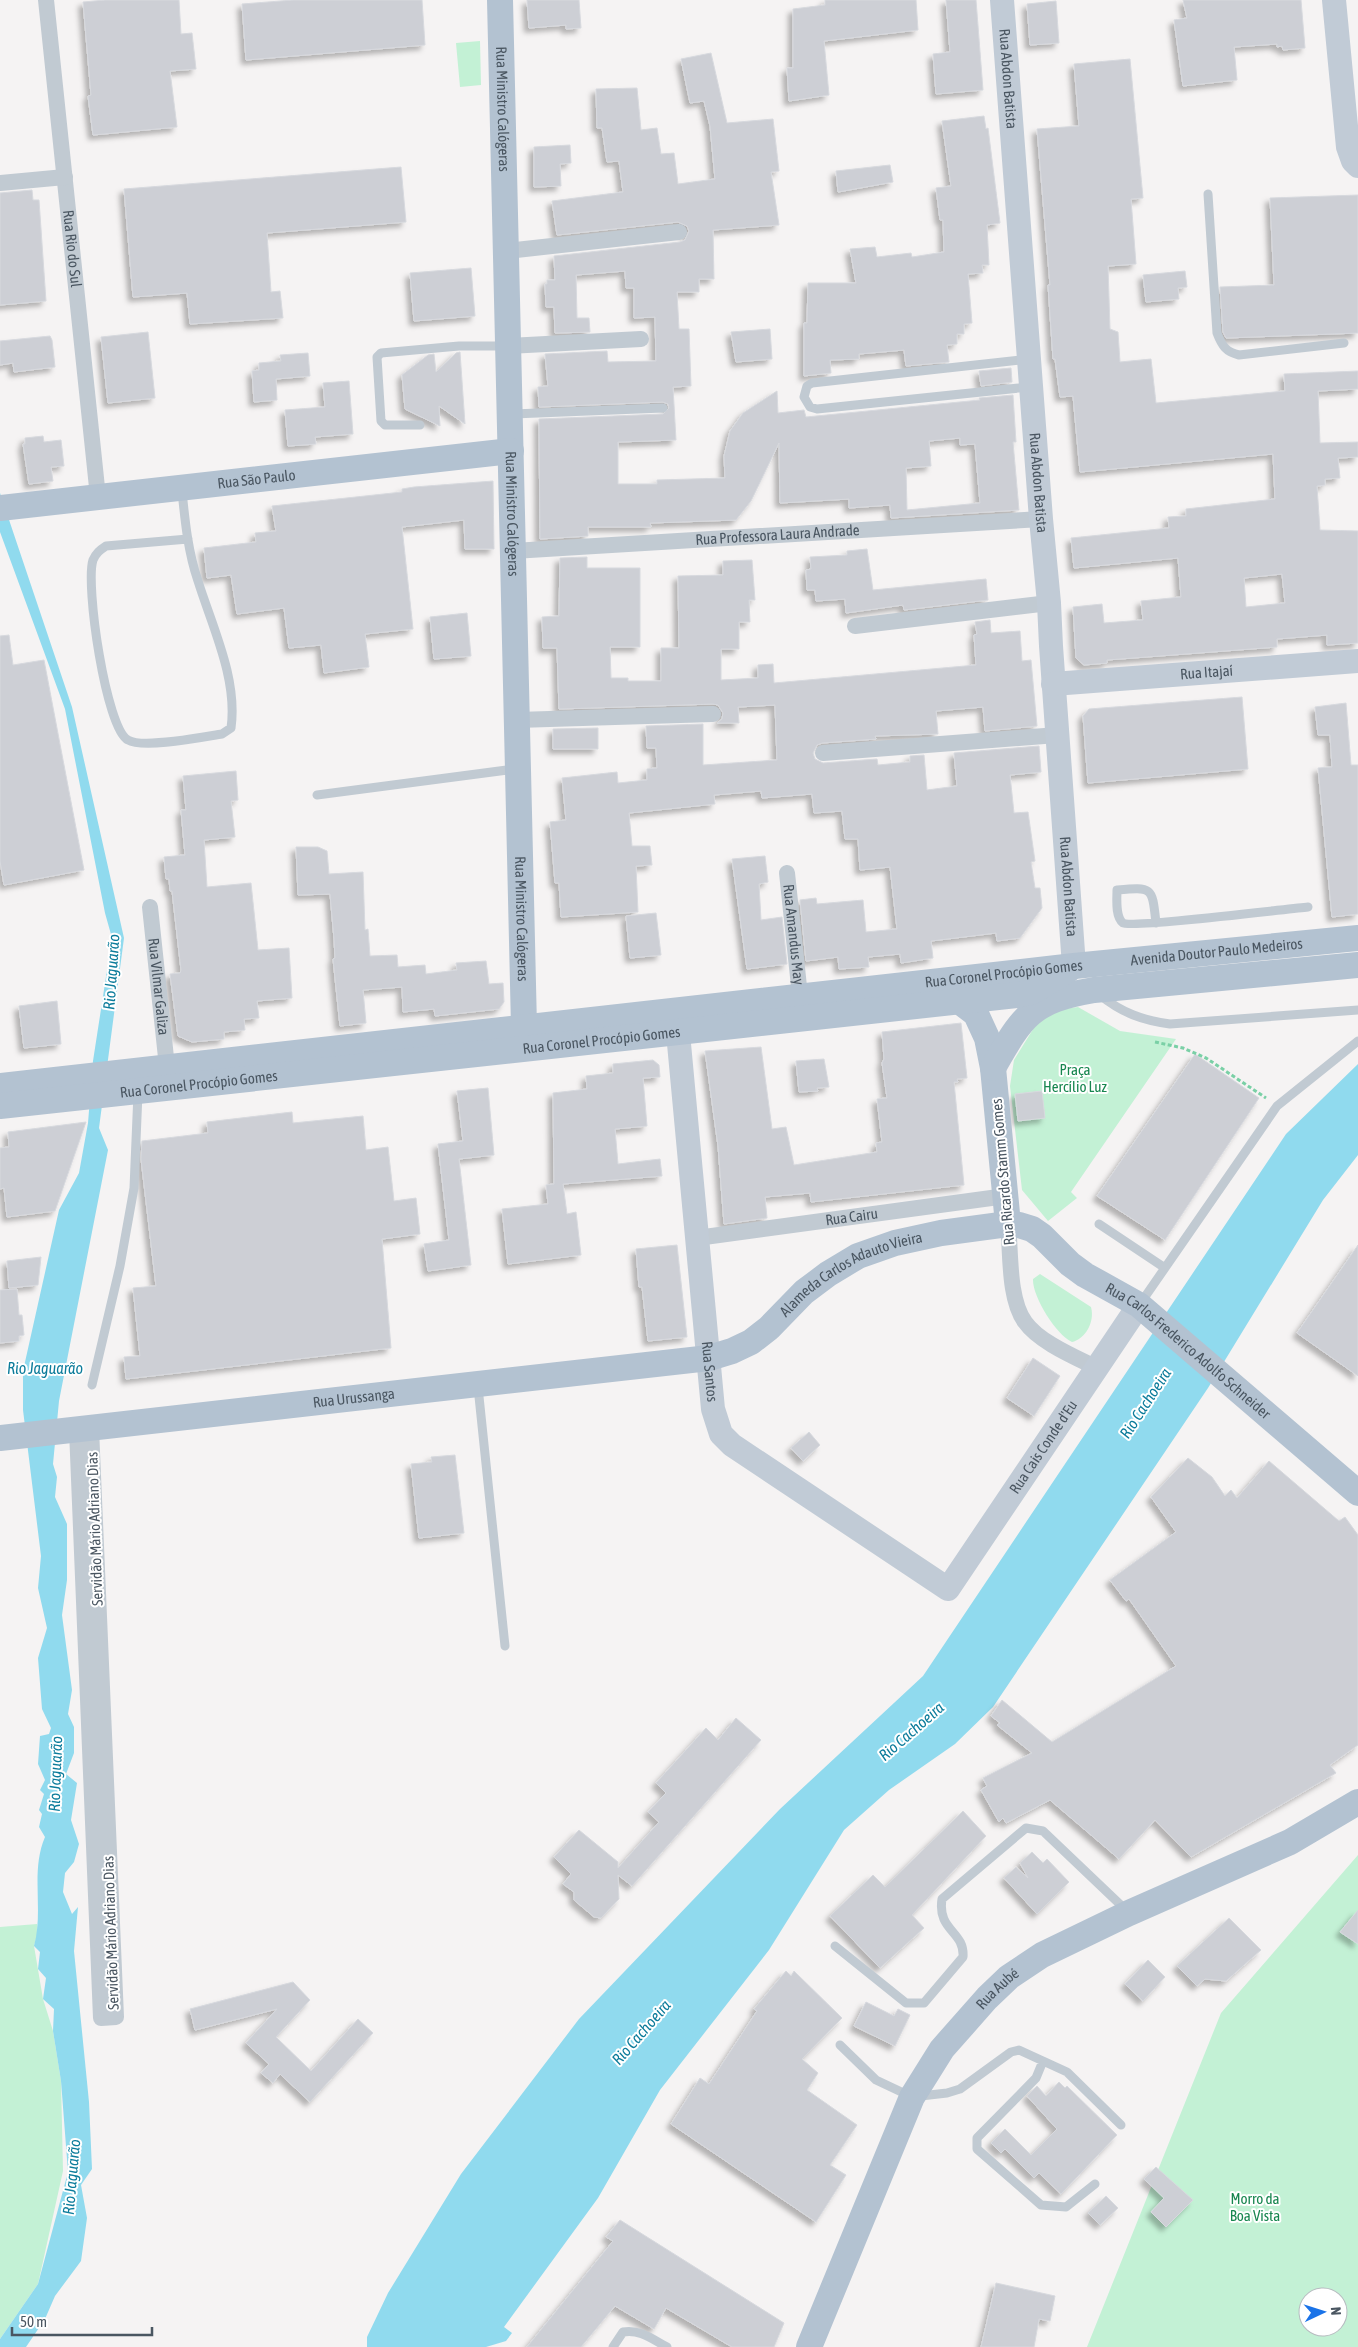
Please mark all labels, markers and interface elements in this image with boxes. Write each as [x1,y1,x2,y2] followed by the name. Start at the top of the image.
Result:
[996,28,1021,129] street label: Rua Abdon Batista
[493,46,513,172] street label: Rua Ministro Calógeras
[60,209,85,288] street label: Rua Rio do Sul
[1027,432,1051,533] street label: Rua Abdon Batista
[503,451,522,577] street label: Rua Ministro Calógeras
[216,466,296,492] street label: Rua São Paulo
[695,521,860,548] street label: Rua Professora Laura Andrade
[1180,661,1234,682] street label: Rua Itajaí
[1057,836,1081,937] street label: Rua Abdon Batista
[512,856,532,982] street label: Rua Ministro Calógeras
[780,883,808,986] street label: Rua Amandus May
[99,934,124,1011] water label: Rio Jaguarão
[1130,935,1303,968] street label: Avenida Doutor Paulo Medeiros
[145,937,173,1036] street label: Rua Vilmar Galiza
[924,956,1083,991] street label: Rua Coronel Procópio Gomes
[522,1023,681,1057] street label: Rua Coronel Procópio Gomes
[1043,1061,1108,1095] park label: Praça Hercílio Luz
[119,1067,278,1101] street label: Rua Coronel Procópio Gomes
[988,1098,1017,1246] street label: Rua Ricardo Stamm Gomes
[824,1205,879,1228] street label: Rua Cairu
[776,1228,924,1320] street label: Alameda Carlos Adauto Vieira
[1103,1279,1275,1422] street label: Rua Carlos Frederico Adolfo Schneider
[699,1340,721,1403] street label: Rua Santos
[7,1359,83,1378] water label: Rio Jaguarão
[1116,1364,1175,1441] water label: Rio Cachoeira
[312,1385,396,1411] street label: Rua Urussanga
[1006,1397,1080,1497] street label: Rua Cais Conde d'Eu
[83,1452,106,1606] street label: Servidão Mário Adriano Dias
[875,1698,947,1764] water label: Rio Cachoeira
[45,1736,66,1812] water label: Rio Jaguarão
[99,1856,122,2010] street label: Servidão Mário Adriano Dias
[972,1964,1022,2012] street label: Rua Aubé
[608,1996,674,2068] water label: Rio Cachoeira
[59,2138,84,2216] water label: Rio Jaguarão
[1230,2190,1280,2224] park label: Morro da Boa Vista
[1298,2287,1348,2337] north arrow
[12,2304,152,2336] scale bar
[1328,2306,1344,2316] text: N
[20,2313,47,2330] text: 50 m

